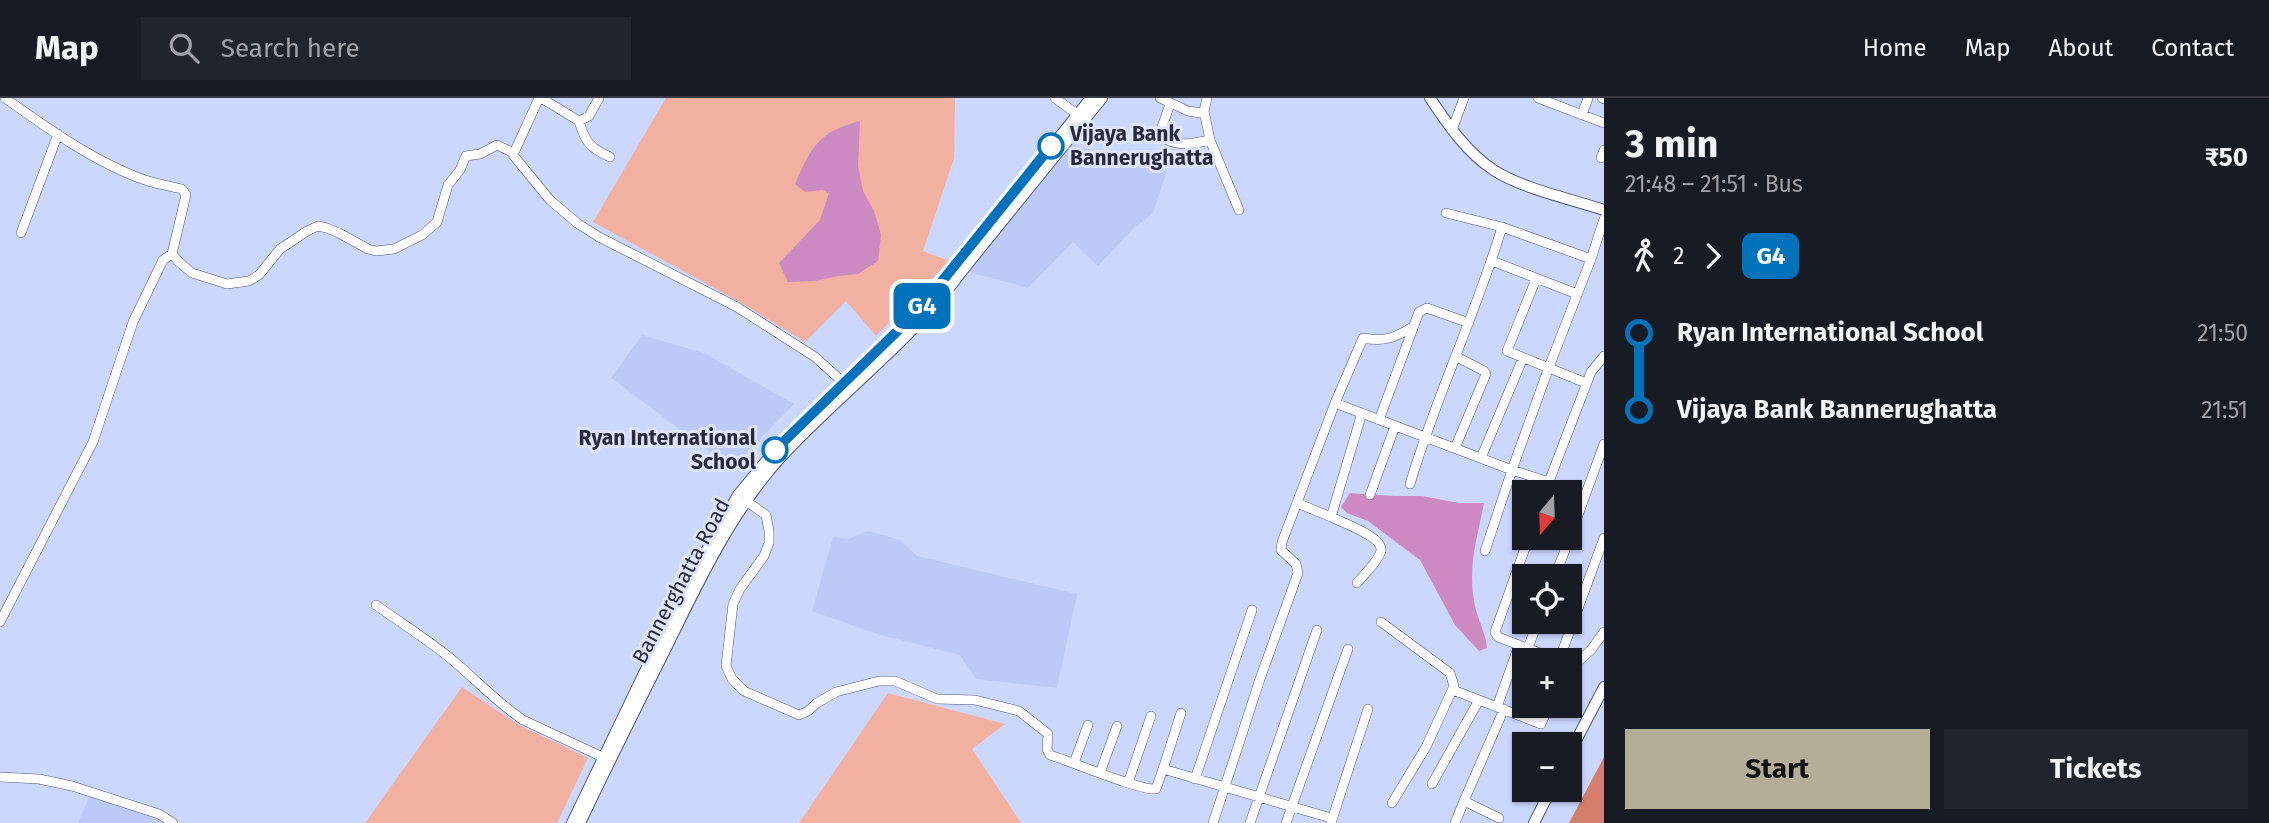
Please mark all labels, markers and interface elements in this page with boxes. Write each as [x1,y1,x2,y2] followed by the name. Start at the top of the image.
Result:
[141,17,631,80] search box
[35,28,99,68] text: Map
[165,29,203,67] icon: search
[221,33,360,64] text: Search here
[1863,34,1927,62] text: Home
[1965,34,2011,62] text: Map
[2049,34,2113,62] text: About
[2151,34,2234,62] text: Contact
[1069,121,1213,171] place label: Vijaya Bank Bannerughatta
[1625,121,1719,167] text: 3 min
[1038,133,1064,159] marker: Vijaya Bank Bannerughatta
[2205,142,2248,173] text: ₹50
[1625,170,1803,198] text: 21:48 – 21:51 · Bus
[1625,237,1663,275] icon: walk
[1694,237,1732,275] icon: forward
[1673,242,1684,270] text: 2
[1756,242,1785,270] text: G4
[890,283,954,329] line badge: G4
[907,292,937,320] text: G4
[1677,317,1983,348] text: Ryan International School
[2197,319,2248,347] text: 21:50
[1677,394,1997,425] text: Vijaya Bank Bannerughatta
[2201,396,2248,424] text: 21:51
[578,425,757,475] place label: Ryan International School
[762,437,788,463] marker: Ryan International School
[1512,480,1582,550] north arrow
[1512,480,1582,802] map controls
[627,494,735,668] street label: Bannerghatta Road
[1512,564,1582,634] button: locate
[1512,648,1582,718] button: +
[1625,729,1930,809] button: Start
[1944,729,2248,809] button: Tickets
[1512,732,1582,802] button: −

